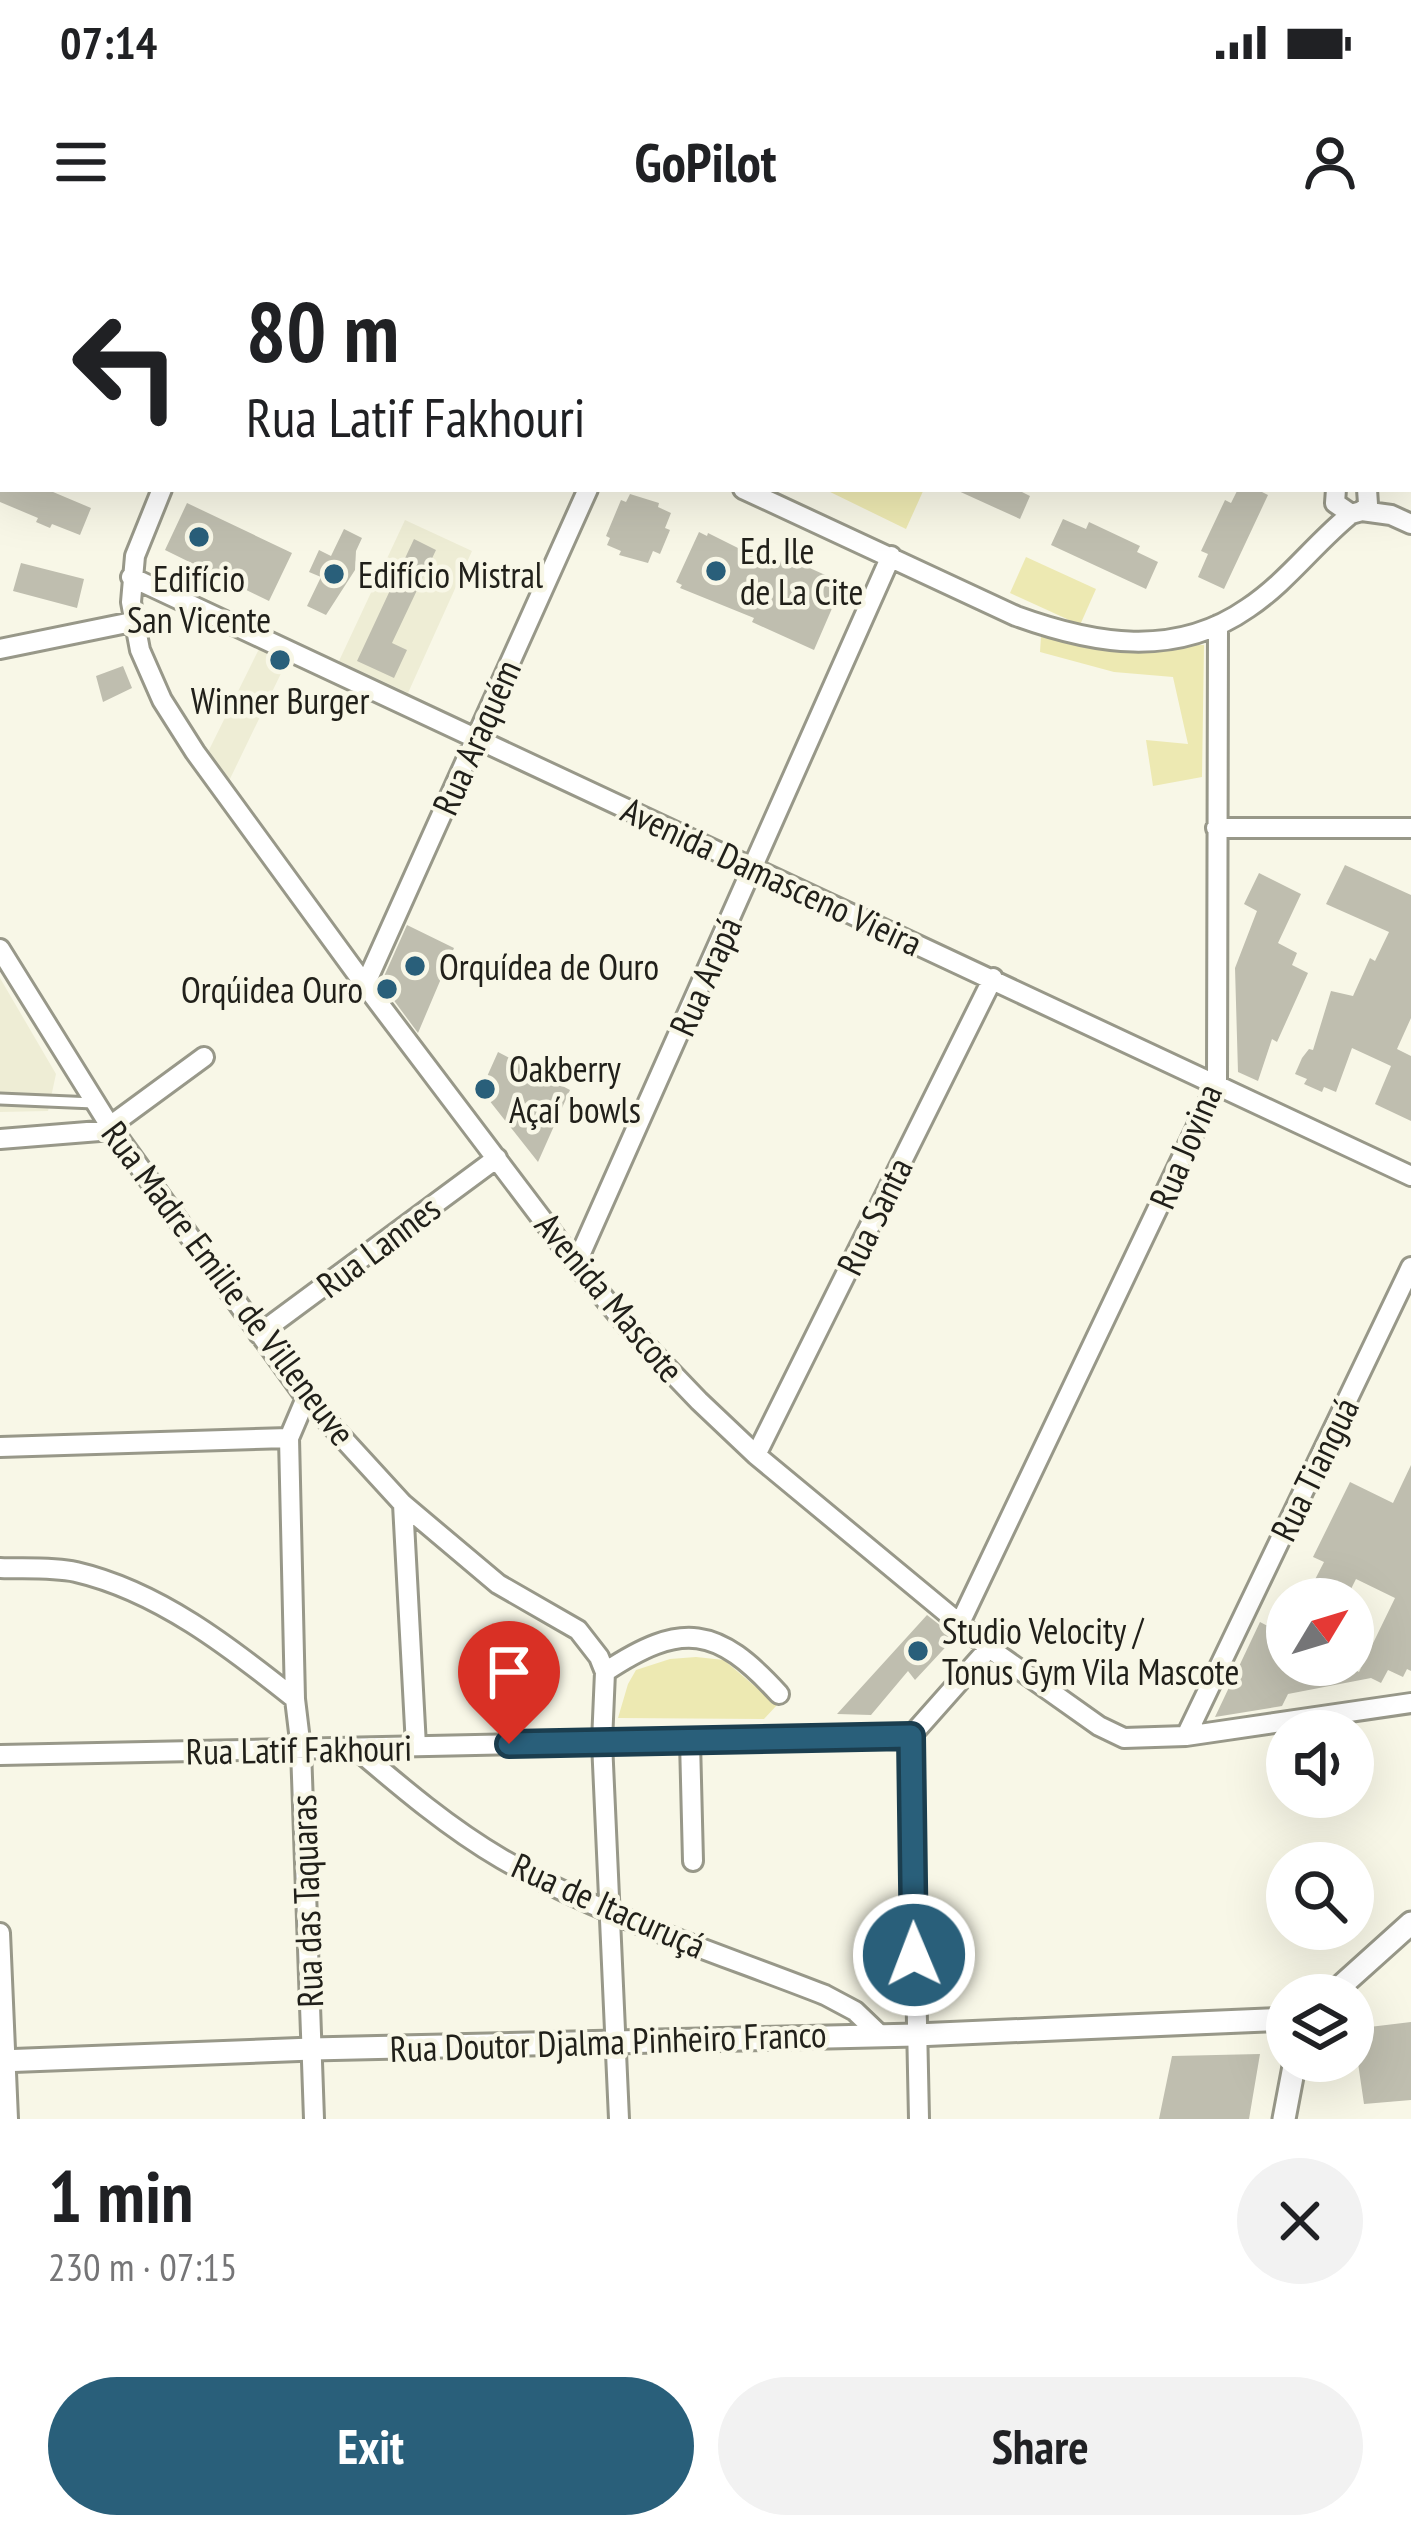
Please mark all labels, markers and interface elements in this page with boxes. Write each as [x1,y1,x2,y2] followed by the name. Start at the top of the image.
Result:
[60,13,157,71] text: 07:14
[635,127,776,197] text: GoPilot
[48,129,114,195] icon: menu
[1297,129,1363,195] icon: person
[246,276,399,385] text: 80 m
[48,288,204,444] icon: left
[246,382,585,452] text: Rua Latif Fakhouri
[186,524,212,550] marker: Edifício San Vicente
[740,527,863,615] place label: Ed. Ile de La Cite
[358,551,544,598] place label: Edifício Mistral
[127,555,271,643] place label: Edifício San Vicente
[703,558,729,584] marker: Ed. Ile de La Cite
[321,561,347,587] marker: Edifício Mistral
[267,647,293,673] marker: Winner Burger
[421,652,531,822] street label: Rua Araquém
[191,677,369,724] place label: Winner Burger
[614,786,930,966] street label: Avenida Damasceno Vieira
[658,909,752,1043] street label: Rua Arapá
[439,943,659,990] place label: Orquídea de Ouro
[402,953,428,979] marker: Orquídea de Ouro
[181,966,363,1013] place label: Orqúidea Ouro
[374,976,400,1002] marker: Orqúidea Ouro
[509,1045,641,1133] place label: Oakberry Açaí bowls
[472,1076,498,1102] marker: Oakberry Açaí bowls
[1138,1077,1232,1215] street label: Rua Jovina
[92,1111,366,1455] street label: Rua Madre Emilie de Villeneuve
[826,1150,922,1282] street label: Rua Santa
[307,1184,449,1308] street label: Rua Lannes
[525,1202,695,1392] street label: Avenida Mascote
[1259,1390,1369,1548] street label: Rua Tianguá
[1266,1578,1374,1686] north arrow
[1266,1578,1374,2082] map controls
[942,1607,1239,1695] place label: Studio Velocity / Tonus Gym Vila Mascote
[458,1621,560,1744] pin
[905,1638,931,1664] marker: Studio Velocity / Tonus Gym Vila Mascote
[476,1639,542,1705] icon: arrive
[1266,1710,1374,1818] button: sound
[185,1724,413,1774] street label: Rua Latif Fakhouri
[279,1794,333,2008] street label: Rua das Taquaras
[505,1841,713,1969] street label: Rua de Itacuruçá
[1266,1842,1374,1950] button: search
[851,1892,977,2018] position arrow
[1266,1974,1374,2082] button: layers
[389,2010,827,2072] street label: Rua Doutor Djalma Pinheiro Franco
[48,2149,193,2242] text: 1 min
[1237,2158,1363,2284] button: close
[48,2241,237,2292] text: 230 m · 07:15
[48,2377,694,2515] button: Exit
[718,2377,1363,2515] button: Share

